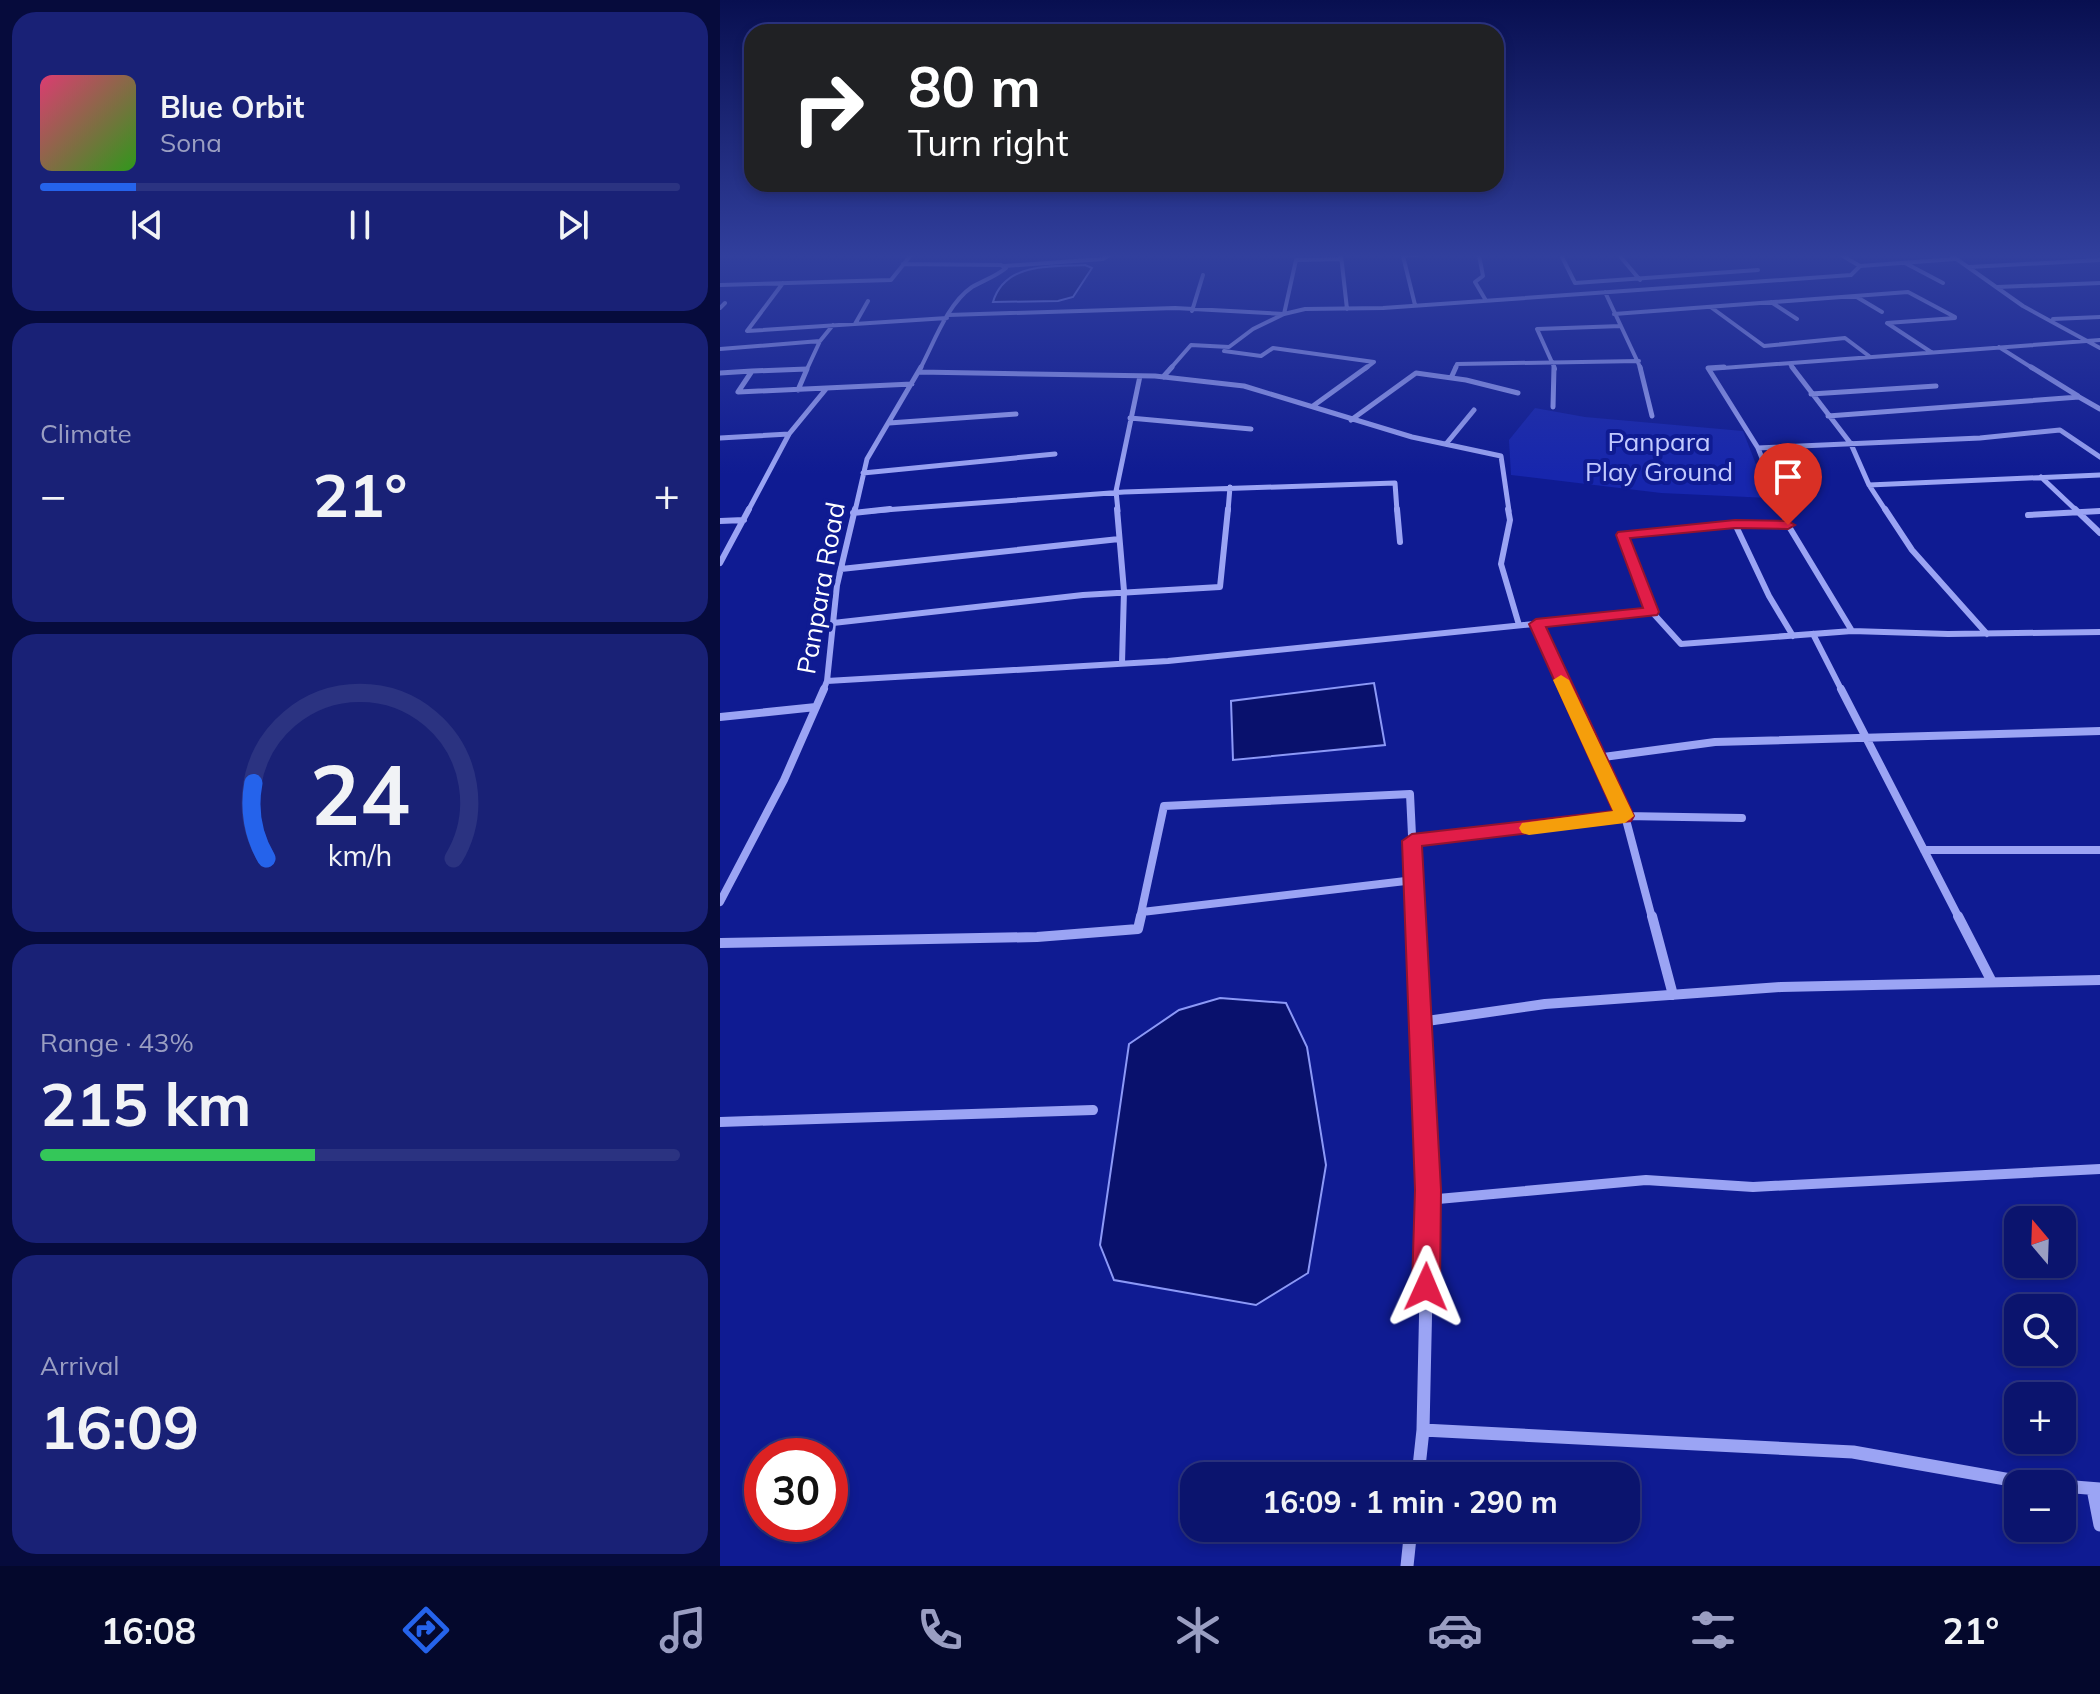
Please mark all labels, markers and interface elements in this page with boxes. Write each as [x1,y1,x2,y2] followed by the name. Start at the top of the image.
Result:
[908,51,1041,121] text: 80 m
[776,56,880,160] icon: right
[160,88,304,126] text: Blue Orbit
[908,120,1069,165] text: Turn right
[160,126,222,159] text: Sona
[125,203,169,247] icon: previous
[338,203,382,247] icon: pause
[551,203,595,247] icon: next
[40,417,132,450] text: Climate
[1585,425,1733,488] park label: Panpara Play Ground
[1754,443,1822,525] pin
[1766,455,1810,499] icon: arrive
[313,457,407,532] text: 21°
[40,467,66,522] text: −
[654,467,680,522] text: +
[789,499,852,676] street label: Panpara Road
[310,741,410,846] text: 24
[328,837,392,873] text: km/h
[40,1026,194,1059] text: Range · 43%
[40,1066,252,1141] text: 215 km
[2004,1206,2076,1278] north arrow
[2004,1206,2076,1542] map controls
[1384,1245,1468,1329] position arrow
[2004,1294,2076,1366] button: search
[40,1349,120,1382] text: Arrival
[2004,1382,2076,1454] button: +
[40,1389,199,1464] text: 16:09
[744,1438,848,1542] speed limit sign: 30
[2004,1470,2076,1542] button: −
[1262,1483,1558,1521] text: 16:09 · 1 min · 290 m
[398,1602,454,1658] icon: directions
[655,1602,711,1658] icon: music
[912,1602,968,1658] icon: phone
[1170,1602,1226,1658] icon: climate
[1427,1602,1483,1658] icon: car
[1685,1602,1741,1658] icon: filters
[101,1608,196,1653] text: 16:08
[1942,1608,1999,1653] text: 21°

